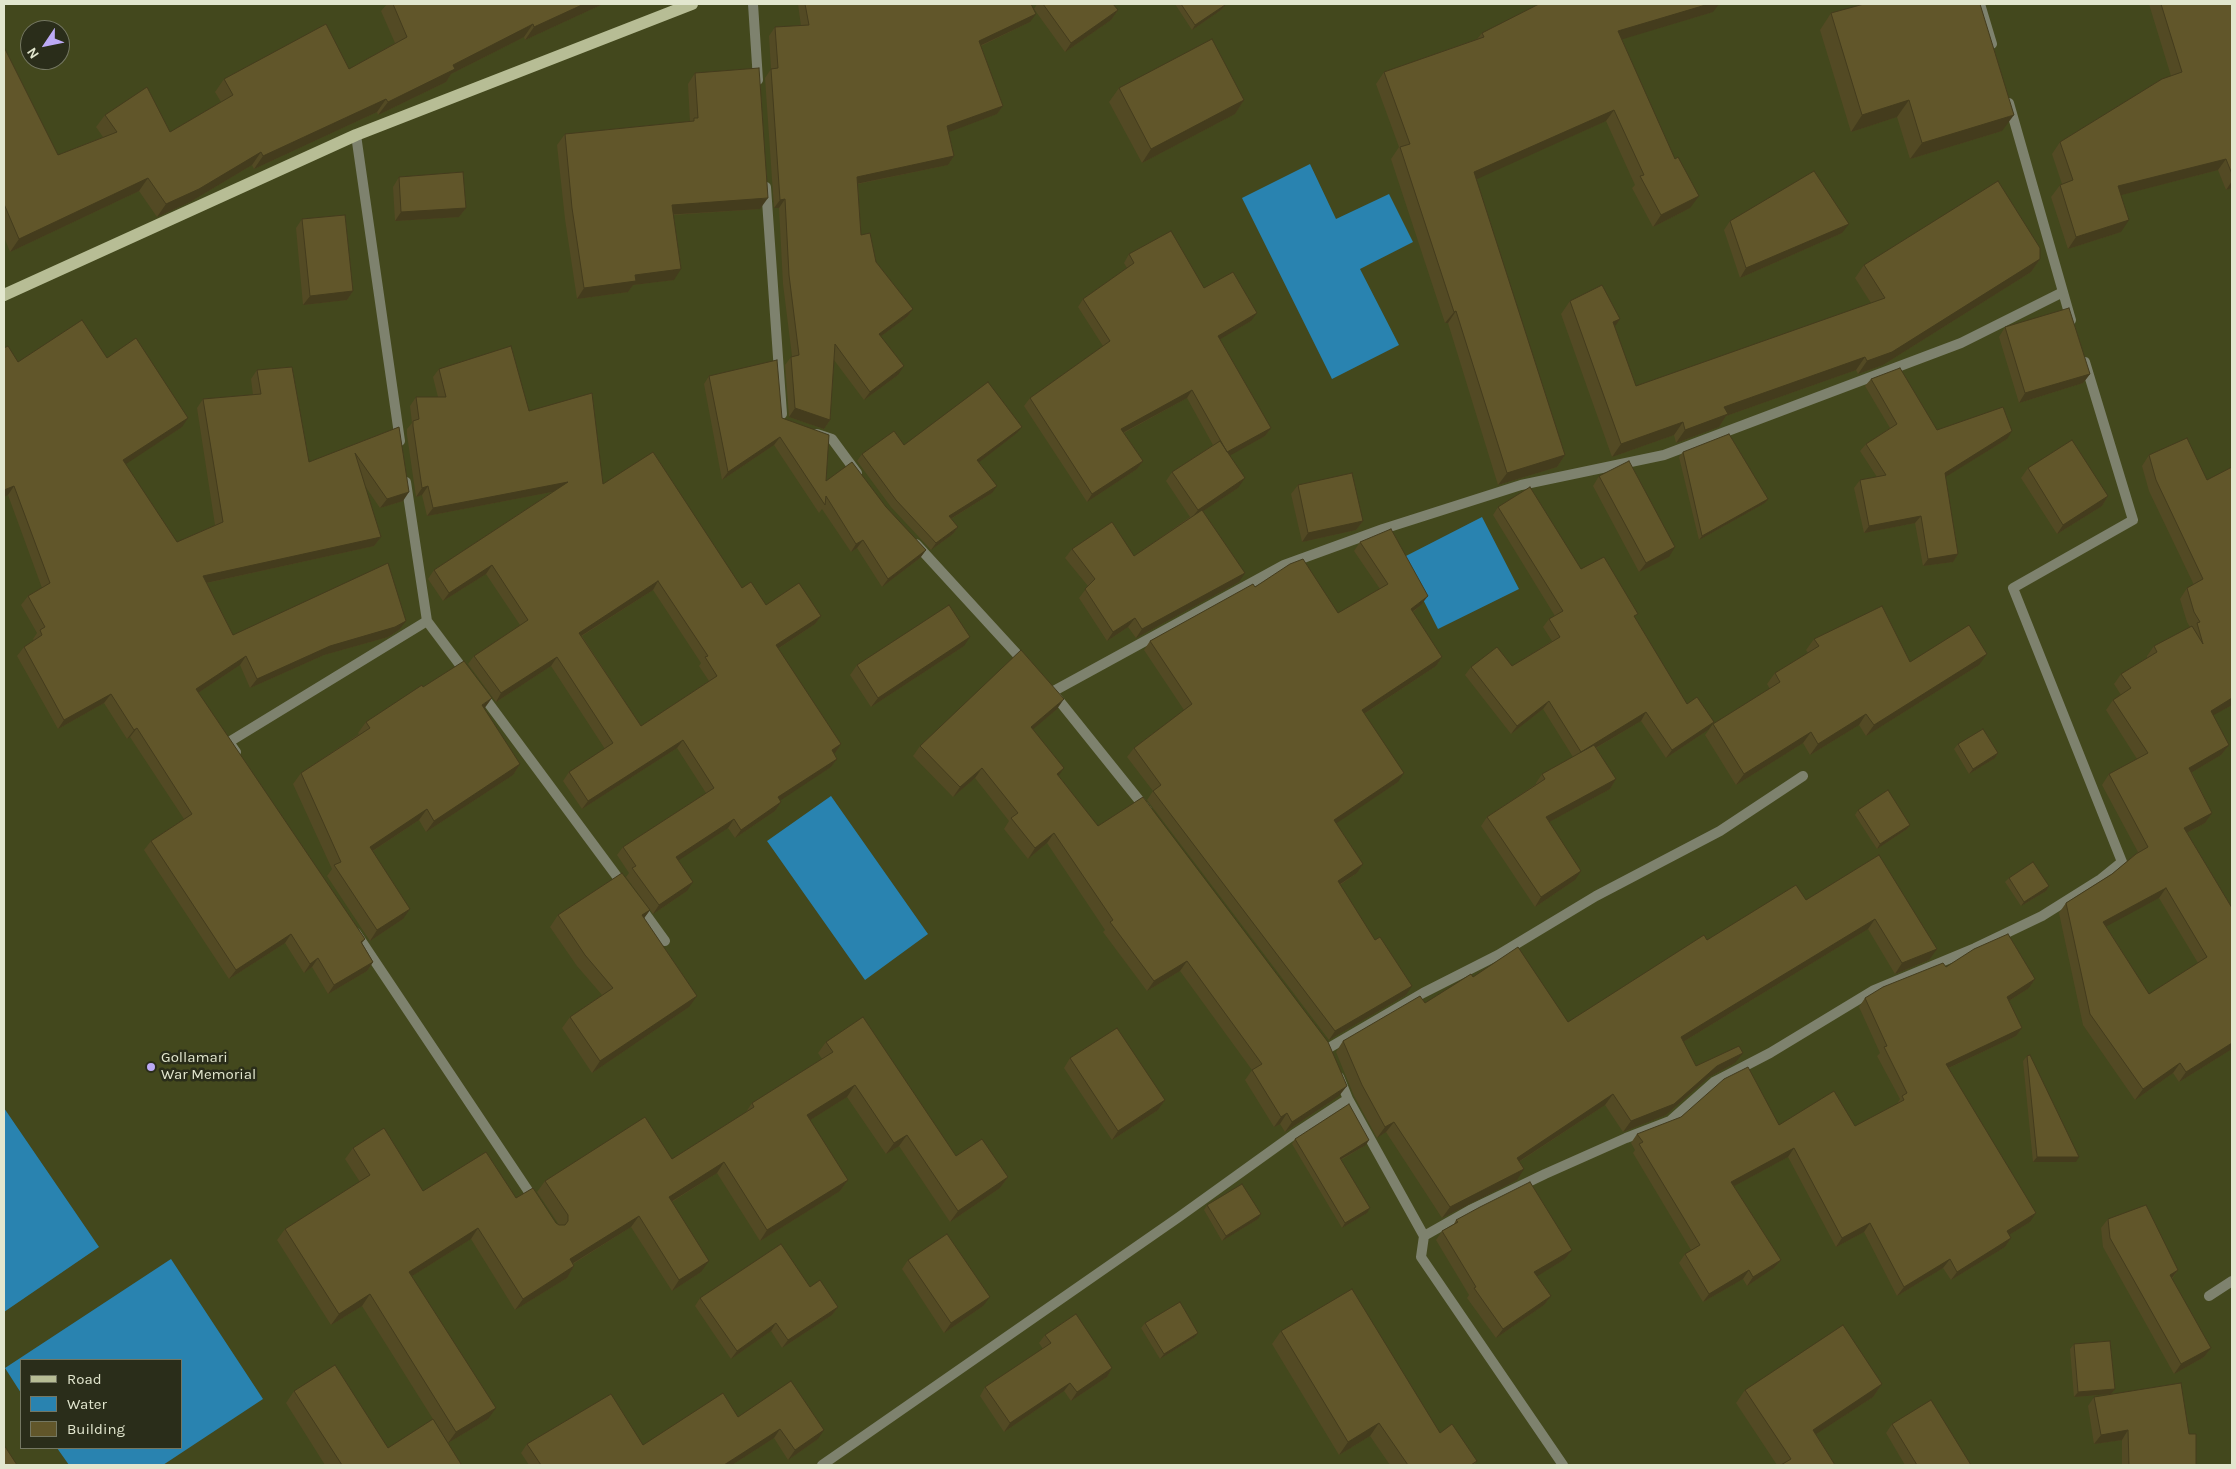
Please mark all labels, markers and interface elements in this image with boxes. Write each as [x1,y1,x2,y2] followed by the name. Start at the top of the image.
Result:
[20,20,70,70] north arrow
[23,44,43,62] text: N
[161,1049,256,1084] place label: Gollamari War Memorial
[145,1061,157,1073] marker: Gollamari War Memorial
[20,1359,182,1449] legend
[67,1370,102,1388] text: Road
[67,1395,107,1413] text: Water
[67,1420,125,1438] text: Building

